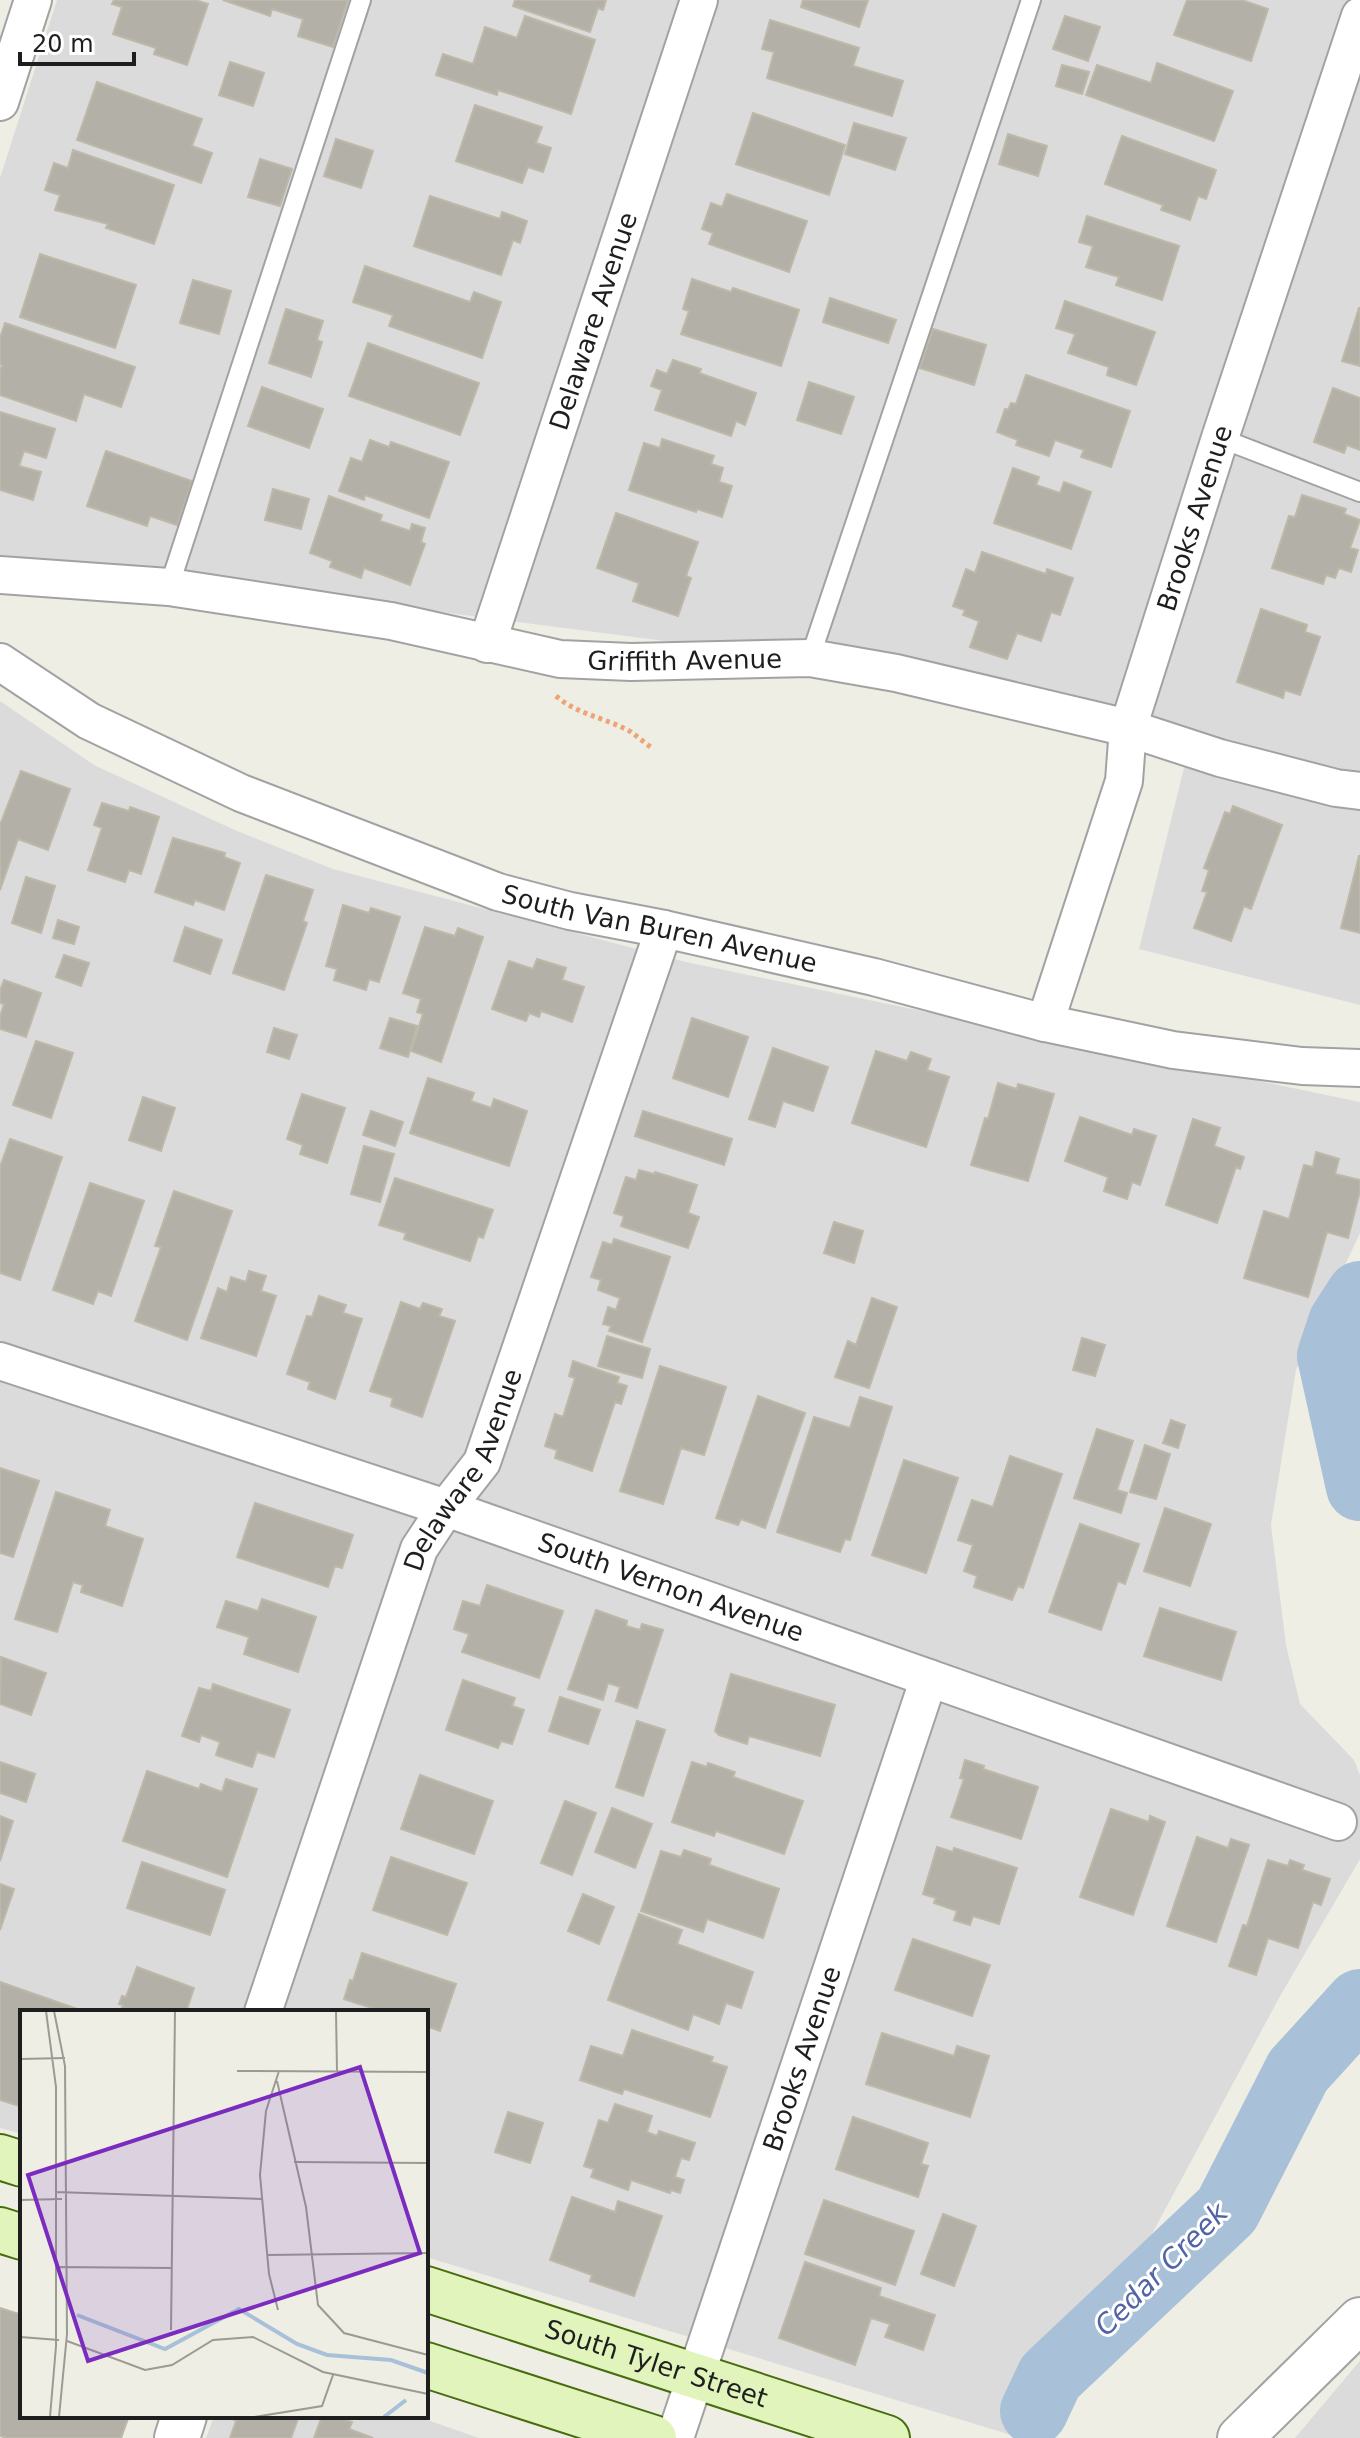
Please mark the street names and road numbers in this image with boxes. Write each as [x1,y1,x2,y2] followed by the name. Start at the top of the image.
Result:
[544,208,643,434] street label: Delaware Avenue
[1151,421,1238,615] street label: Brooks Avenue
[587,644,782,677] street label: Griffith Avenue
[499,879,820,979] street label: South Van Buren Avenue
[398,1365,528,1575] street label: Delaware Avenue
[534,1527,808,1648] street label: South Vernon Avenue
[757,1962,847,2155] street label: Brooks Avenue
[541,2313,771,2413] street label: South Tyler Street

